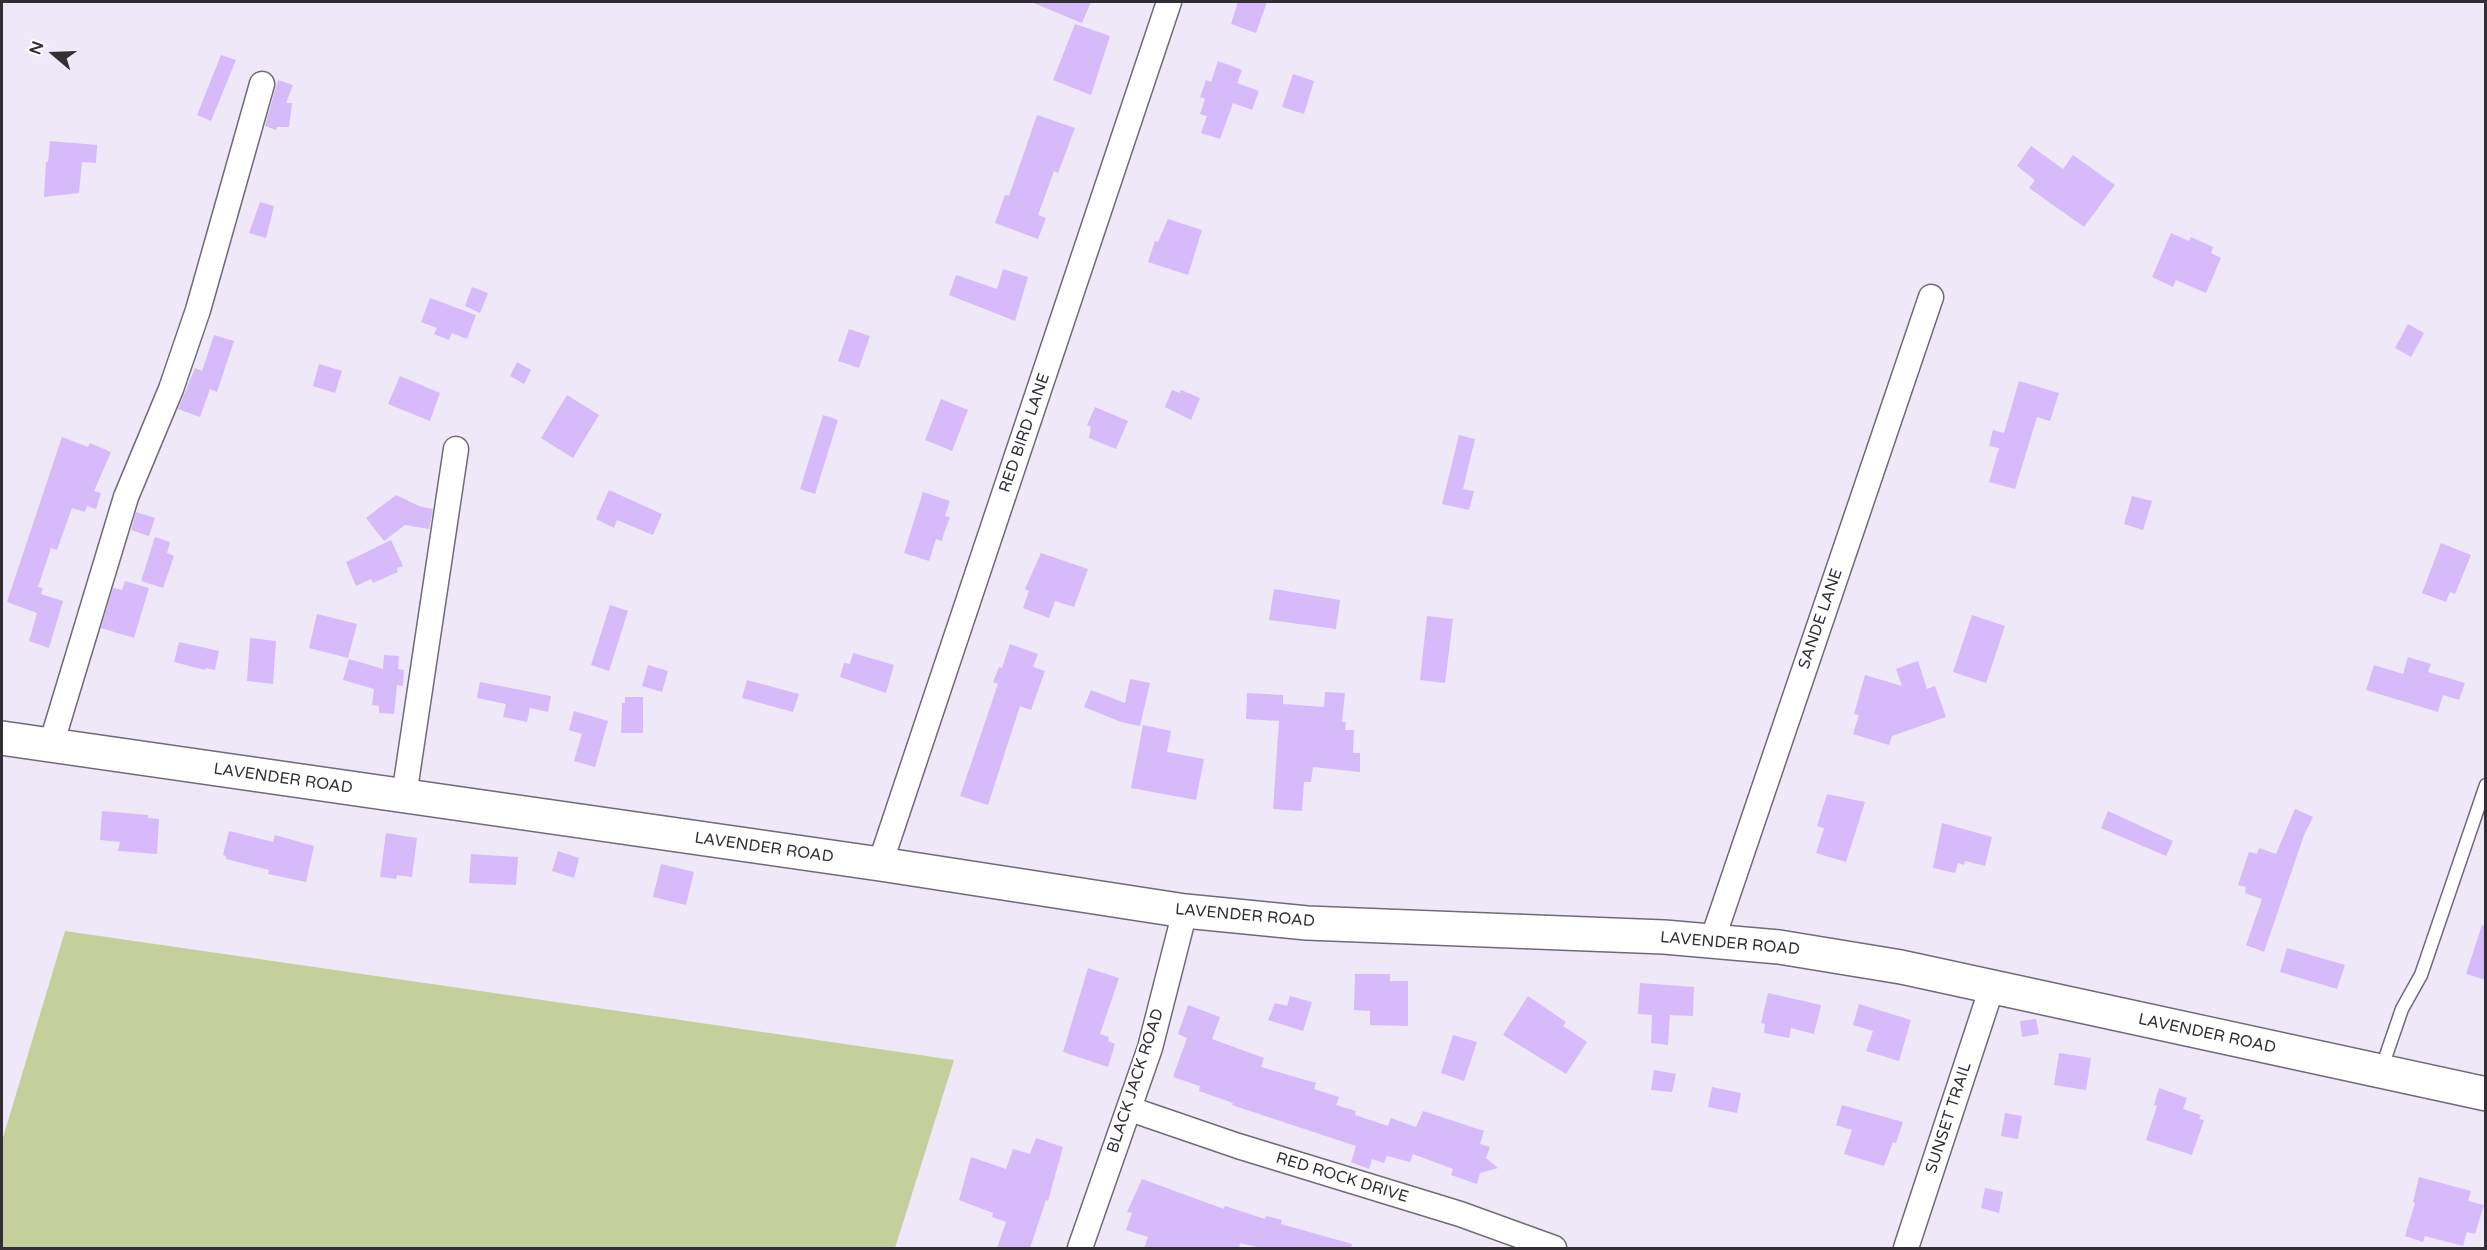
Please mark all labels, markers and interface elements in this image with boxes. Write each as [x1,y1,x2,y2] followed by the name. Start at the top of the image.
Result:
[24,24,84,84] north arrow
[25,39,49,57] text: N
[996,371,1054,495] street label: RED BIRD LANE
[1795,566,1847,672] street label: SANDE LANE
[212,760,354,798] street label: LAVENDER ROAD
[693,829,835,867] street label: LAVENDER ROAD
[1174,900,1316,932] street label: LAVENDER ROAD
[1659,928,1801,960] street label: LAVENDER ROAD
[1104,1006,1168,1156] street label: BLACK JACK ROAD
[2136,1010,2278,1058] street label: LAVENDER ROAD
[1922,1060,1976,1176] street label: SUNSET TRAIL
[1273,1149,1411,1207] street label: RED ROCK DRIVE

